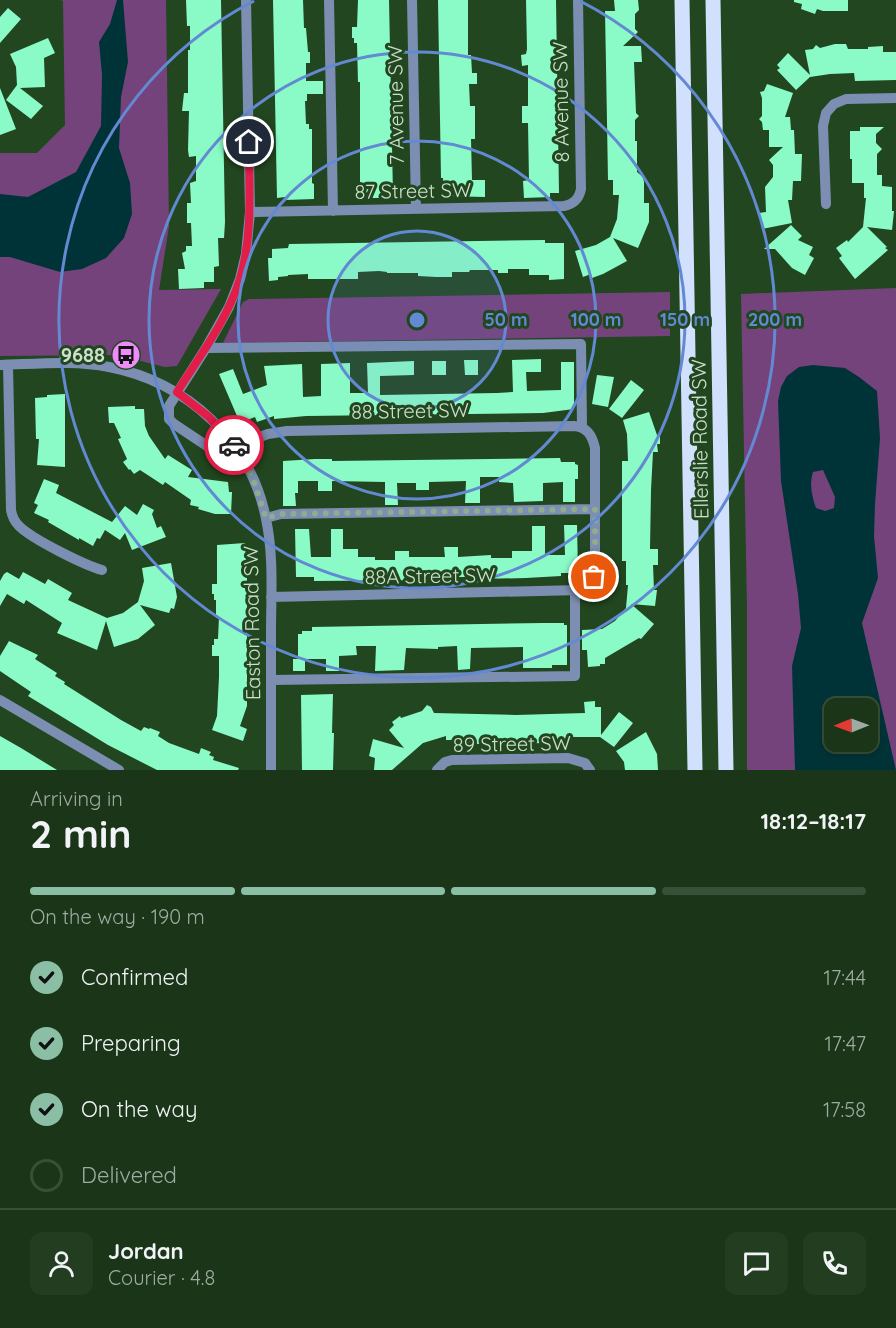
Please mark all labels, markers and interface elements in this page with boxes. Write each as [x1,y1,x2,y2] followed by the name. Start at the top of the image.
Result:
[547,41,574,163] street label: 8 Avenue SW
[382,45,409,165] street label: 7 Avenue SW
[223,116,274,167] pin
[232,125,265,158] icon: home
[354,177,472,204] street label: 87 Street SW
[484,308,528,331] text: 50 m
[571,308,621,331] text: 100 m
[660,308,710,331] text: 150 m
[748,308,802,331] text: 200 m
[407,310,427,330] centre of rings
[110,339,142,371] bus stop icon: 9688
[61,342,105,367] place label: 9688
[686,359,713,519] street label: Ellerslie Road SW
[351,397,469,424] street label: 88 Street SW
[204,415,264,475] courier
[218,429,251,462] icon: car
[238,546,265,700] street label: Easton Road SW
[568,551,619,602] pin
[577,560,610,593] icon: bag
[364,562,496,589] street label: 88A Street SW
[824,698,878,752] north arrow
[824,698,878,752] map controls
[453,730,571,757] street label: 89 Street SW
[30,786,123,811] text: Arriving in
[761,807,866,835] text: 18:12–18:17
[30,809,132,858] text: 2 min
[30,904,205,929] text: On the way · 190 m
[30,961,63,994] icon: check
[81,963,188,991] text: Confirmed
[824,965,866,990] text: 17:44
[30,1027,63,1060] icon: check
[81,1029,181,1057] text: Preparing
[824,1031,866,1056] text: 17:47
[30,1093,63,1126] icon: check
[81,1095,197,1123] text: On the way
[823,1097,866,1122] text: 17:58
[81,1161,177,1189] text: Delivered
[30,1232,93,1295] button: person
[725,1232,788,1295] button: chat
[803,1232,866,1295] button: phone
[108,1237,184,1265] text: Jordan
[108,1265,215,1290] text: Courier · 4.8

